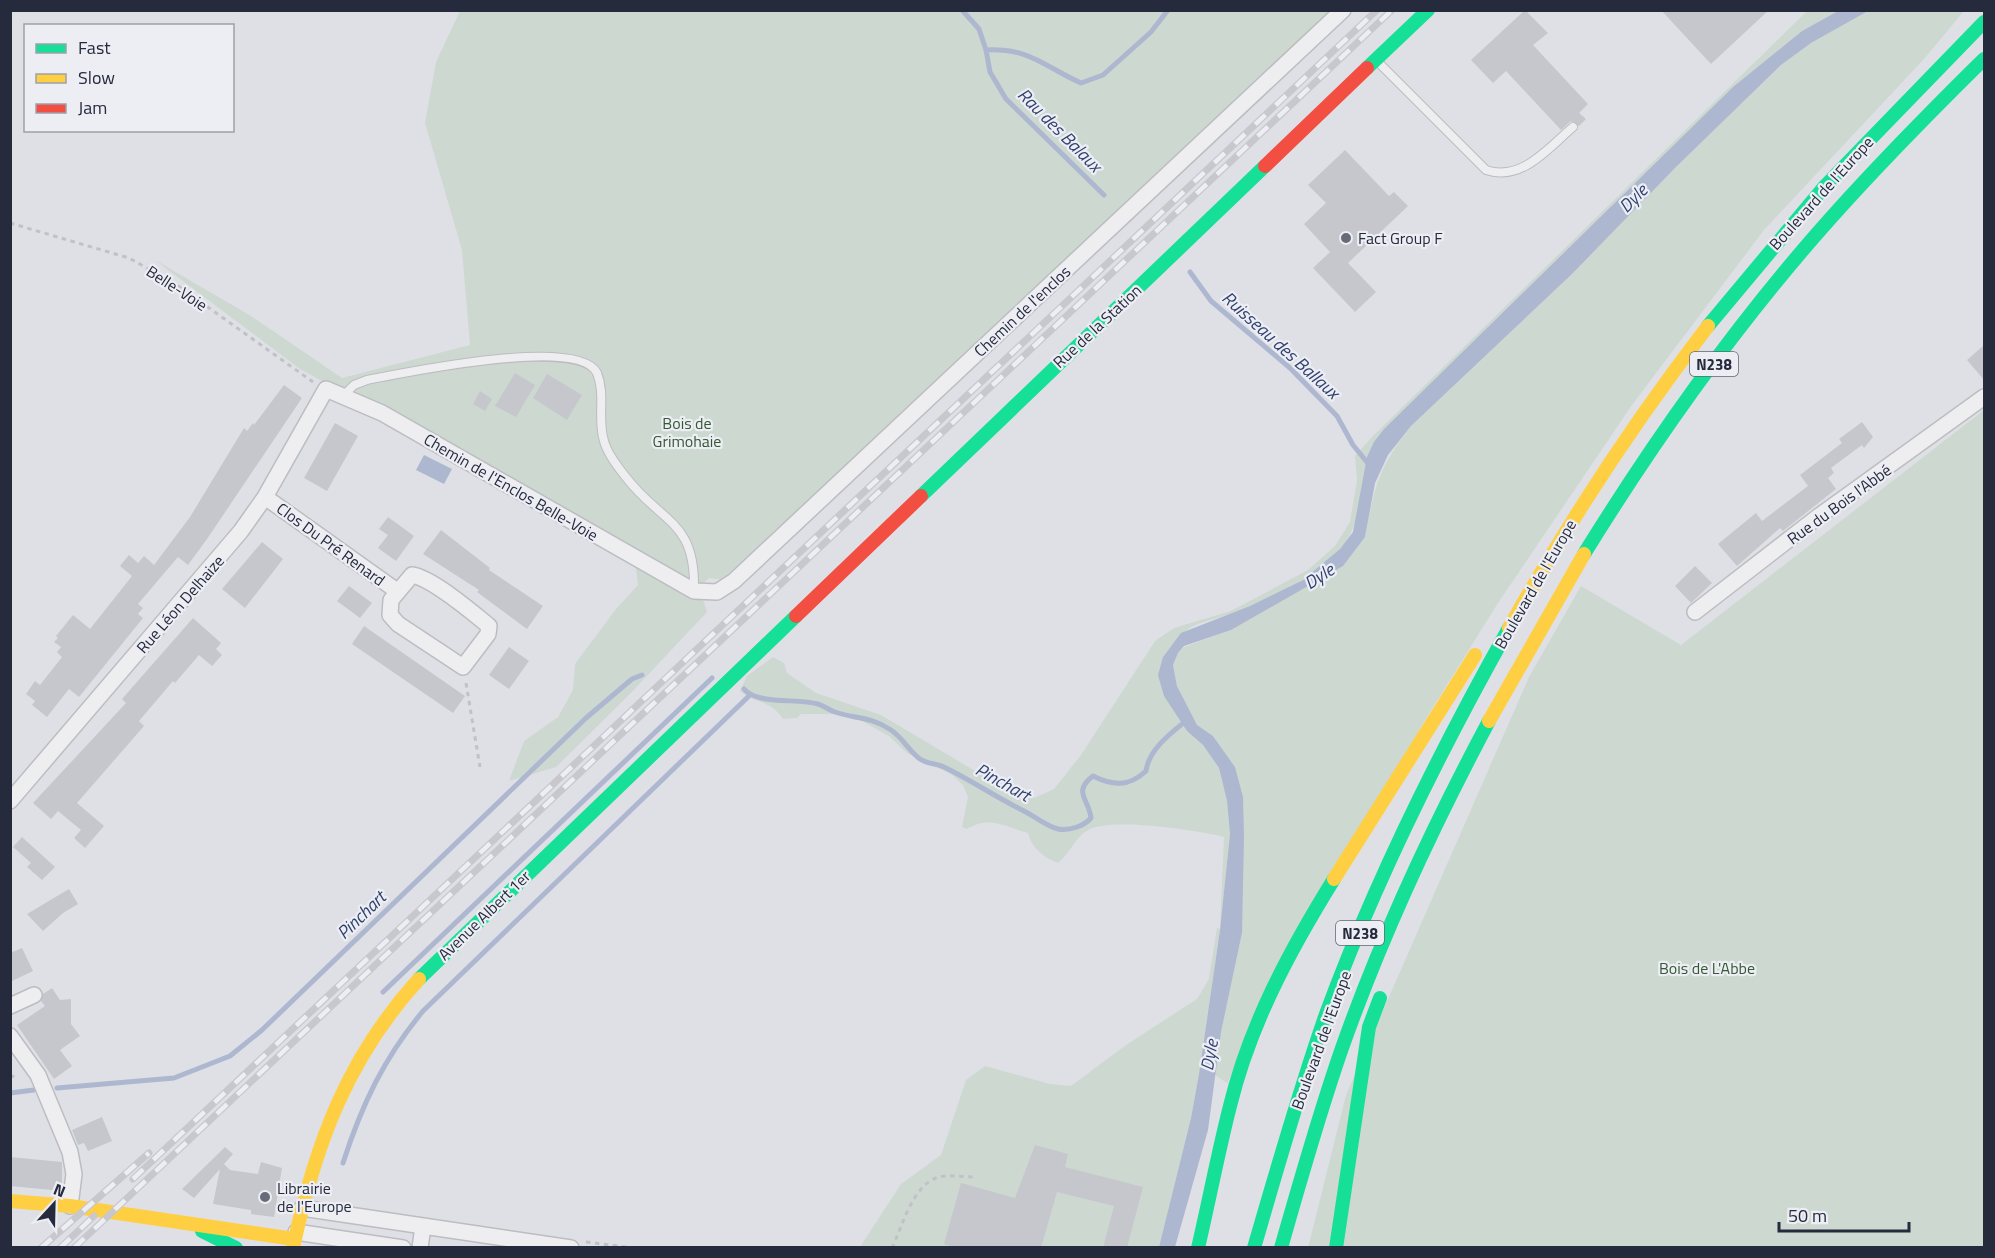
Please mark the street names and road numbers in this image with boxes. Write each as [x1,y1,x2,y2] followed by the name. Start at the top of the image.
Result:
[1763,131,1879,255] street label: Boulevard de l'Europe
[142,259,212,317] street label: Belle-Voie
[968,260,1076,362] street label: Chemin de l'enclos
[1047,279,1147,373] street label: Rue de la Station
[1690,352,1738,376] road number: N238
[419,427,603,547] street label: Chemin de l'Enclos Belle-Voie
[1782,458,1896,550] street label: Rue du Bois l'Abbé
[272,496,390,592] street label: Clos Du Pré Renard
[1488,515,1582,653] street label: Boulevard de l'Europe
[130,549,230,659] street label: Rue Léon Delhaize
[432,864,536,966] street label: Avenue Albert 1er
[1336,921,1384,945] road number: N238
[1285,967,1357,1113] street label: Boulevard de l'Europe

